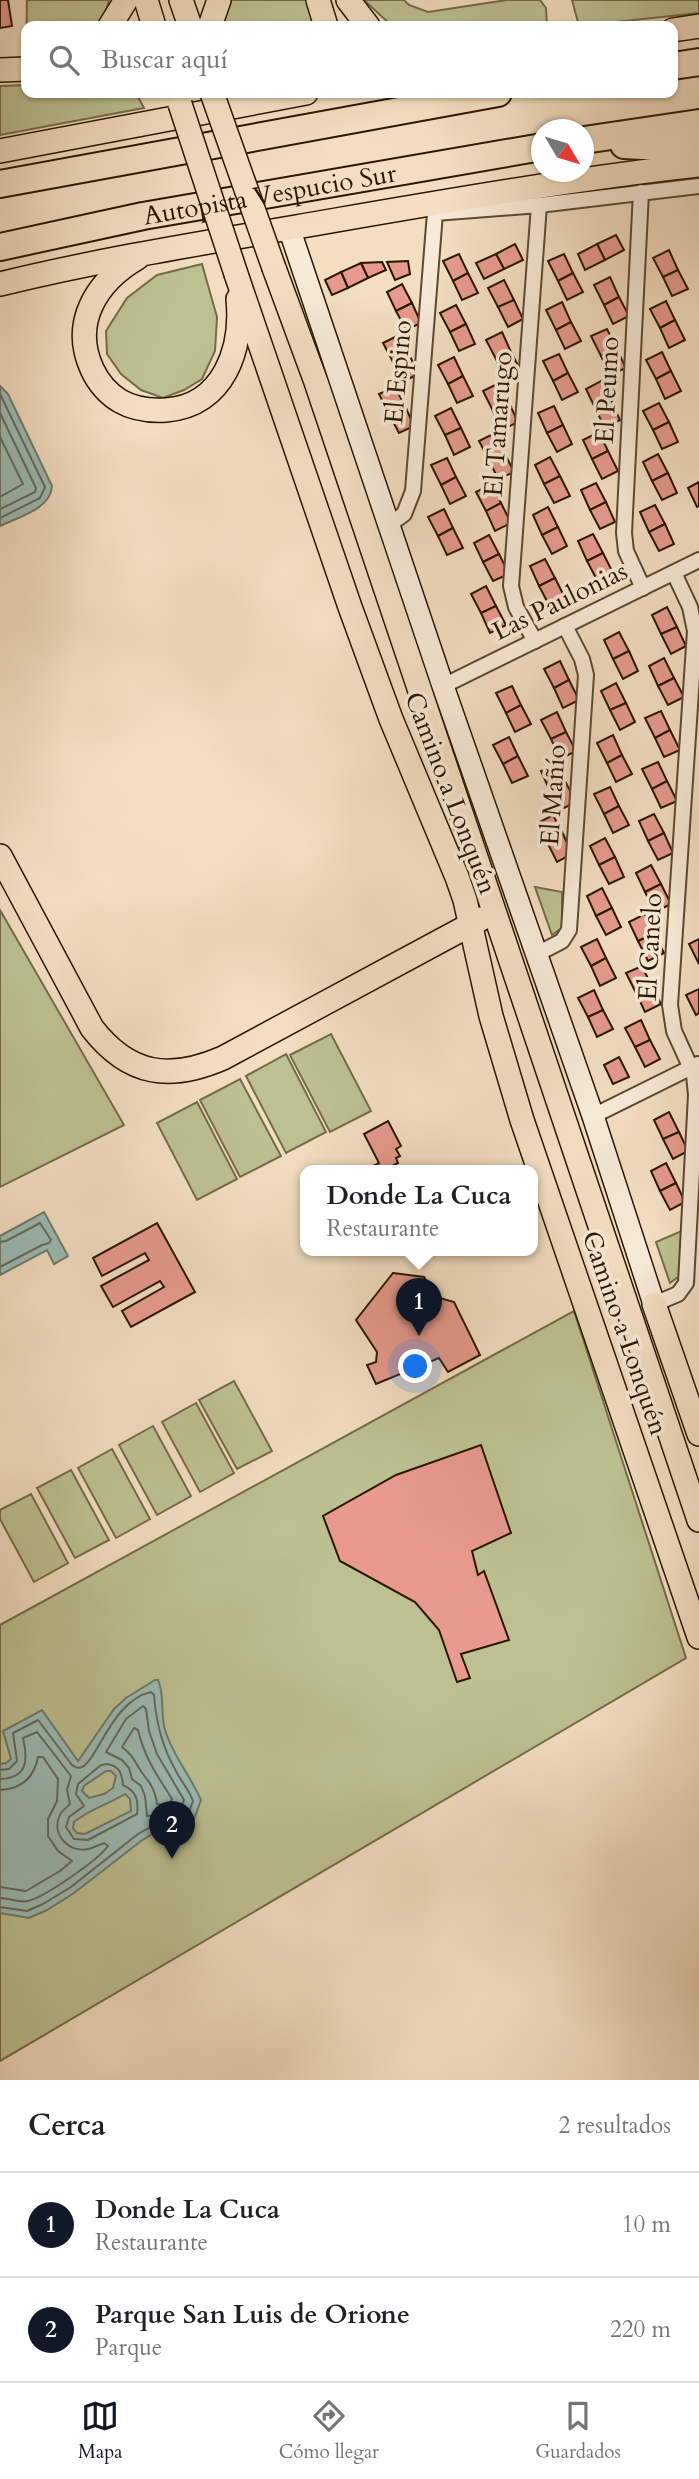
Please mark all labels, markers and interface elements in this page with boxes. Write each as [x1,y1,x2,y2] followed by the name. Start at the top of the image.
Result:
[21,21,678,98] search box
[45,41,83,79] icon: search
[101,42,228,77] text: Buscar aquí
[531,119,594,182] north arrow
[141,155,399,233] street label: Autopista Vespucio Sur
[376,318,420,426] street label: El Espino
[587,336,627,444] street label: El Peumo
[475,350,521,498] street label: El Tamarugo
[487,553,633,649] street label: Las Paulonias
[396,687,506,899] street label: Camino a Lonquén
[532,743,574,847] street label: El Mañío
[630,892,670,1002] street label: El Canelo
[300,1165,538,1256] popup
[327,1178,511,1213] text: Donde La Cuca
[327,1213,440,1244] text: Restaurante
[574,1226,676,1440] street label: Camino a Lonquén
[396,1278,442,1336] pin: 1
[398,1349,432,1383] your location
[149,1801,195,1859] pin: 2
[28,2105,106,2146] text: Cerca
[558,2110,671,2141] text: 2 resultados
[95,2192,280,2227] text: Donde La Cuca
[45,2209,57,2240] text: 1
[622,2209,671,2240] text: 10 m
[95,2227,208,2258] text: Restaurante
[95,2297,410,2332] text: Parque San Luis de Orione
[45,2314,57,2345] text: 2
[610,2314,671,2345] text: 220 m
[95,2332,162,2363] text: Parque
[78,2397,123,2465] tab: Mapa
[279,2397,379,2465] tab: Cómo llegar
[535,2397,621,2465] tab: Guardados

